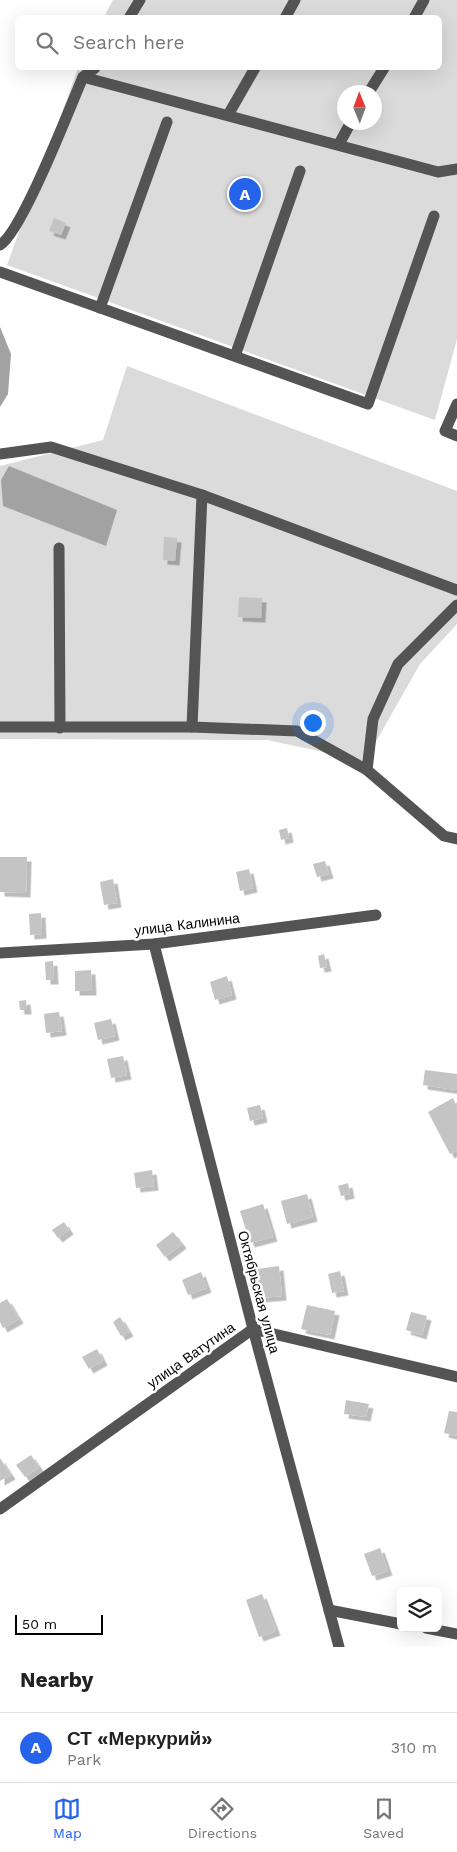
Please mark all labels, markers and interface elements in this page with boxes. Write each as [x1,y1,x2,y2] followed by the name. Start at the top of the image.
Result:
[15,15,442,70] search box
[33,29,61,57] icon: search
[73,31,184,54] text: Search here
[337,85,382,130] north arrow
[229,175,261,213] pin: A
[300,710,326,736] your location
[133,910,241,938] street label: улица Калинина
[235,1229,283,1355] street label: Октябрьская улица
[144,1319,238,1391] street label: улица Ватутина
[397,1587,442,1632] map controls
[397,1587,442,1632] button: layers
[15,1612,102,1635] scale bar
[22,1616,57,1632] text: 50 m
[20,1667,93,1692] text: Nearby
[67,1727,212,1750] text: СТ «Меркурий»
[31,1738,41,1757] text: A
[391,1738,437,1757] text: 310 m
[67,1750,101,1769] text: Park
[53,1795,82,1841] tab: Map
[188,1795,257,1841] tab: Directions
[363,1795,404,1841] tab: Saved

